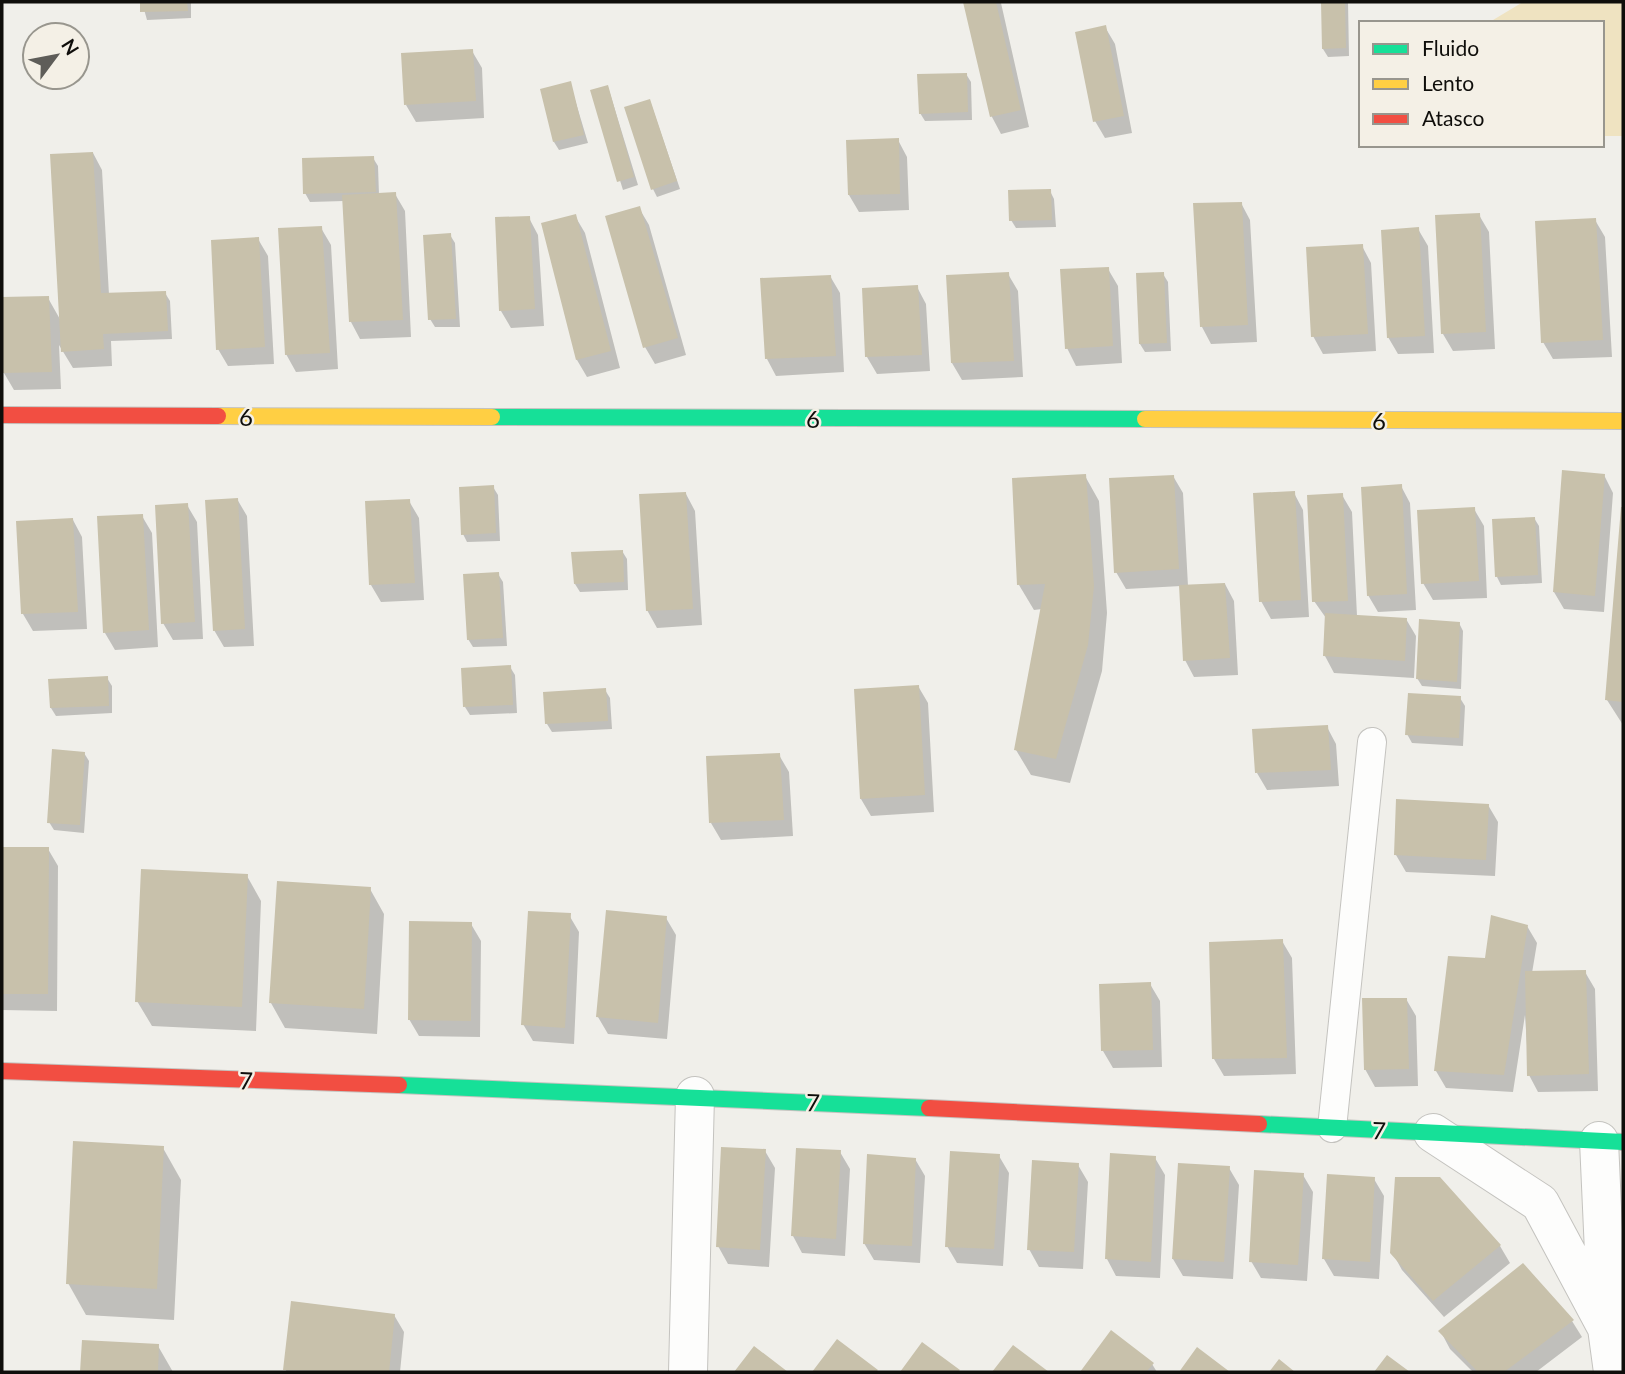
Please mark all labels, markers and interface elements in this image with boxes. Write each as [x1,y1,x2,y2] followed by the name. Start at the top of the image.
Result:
[21,21,91,91] north arrow
[1359,21,1604,147] legend
[57,34,84,59] text: N
[1422,35,1479,60] text: Fluido
[1422,70,1474,95] text: Lento
[1422,105,1484,130] text: Atasco
[239,402,253,431] street label: 6
[806,404,820,433] street label: 6
[1372,406,1386,435] street label: 6
[239,1065,253,1095] street label: 7
[805,1087,821,1117] street label: 7
[1371,1115,1387,1145] street label: 7

